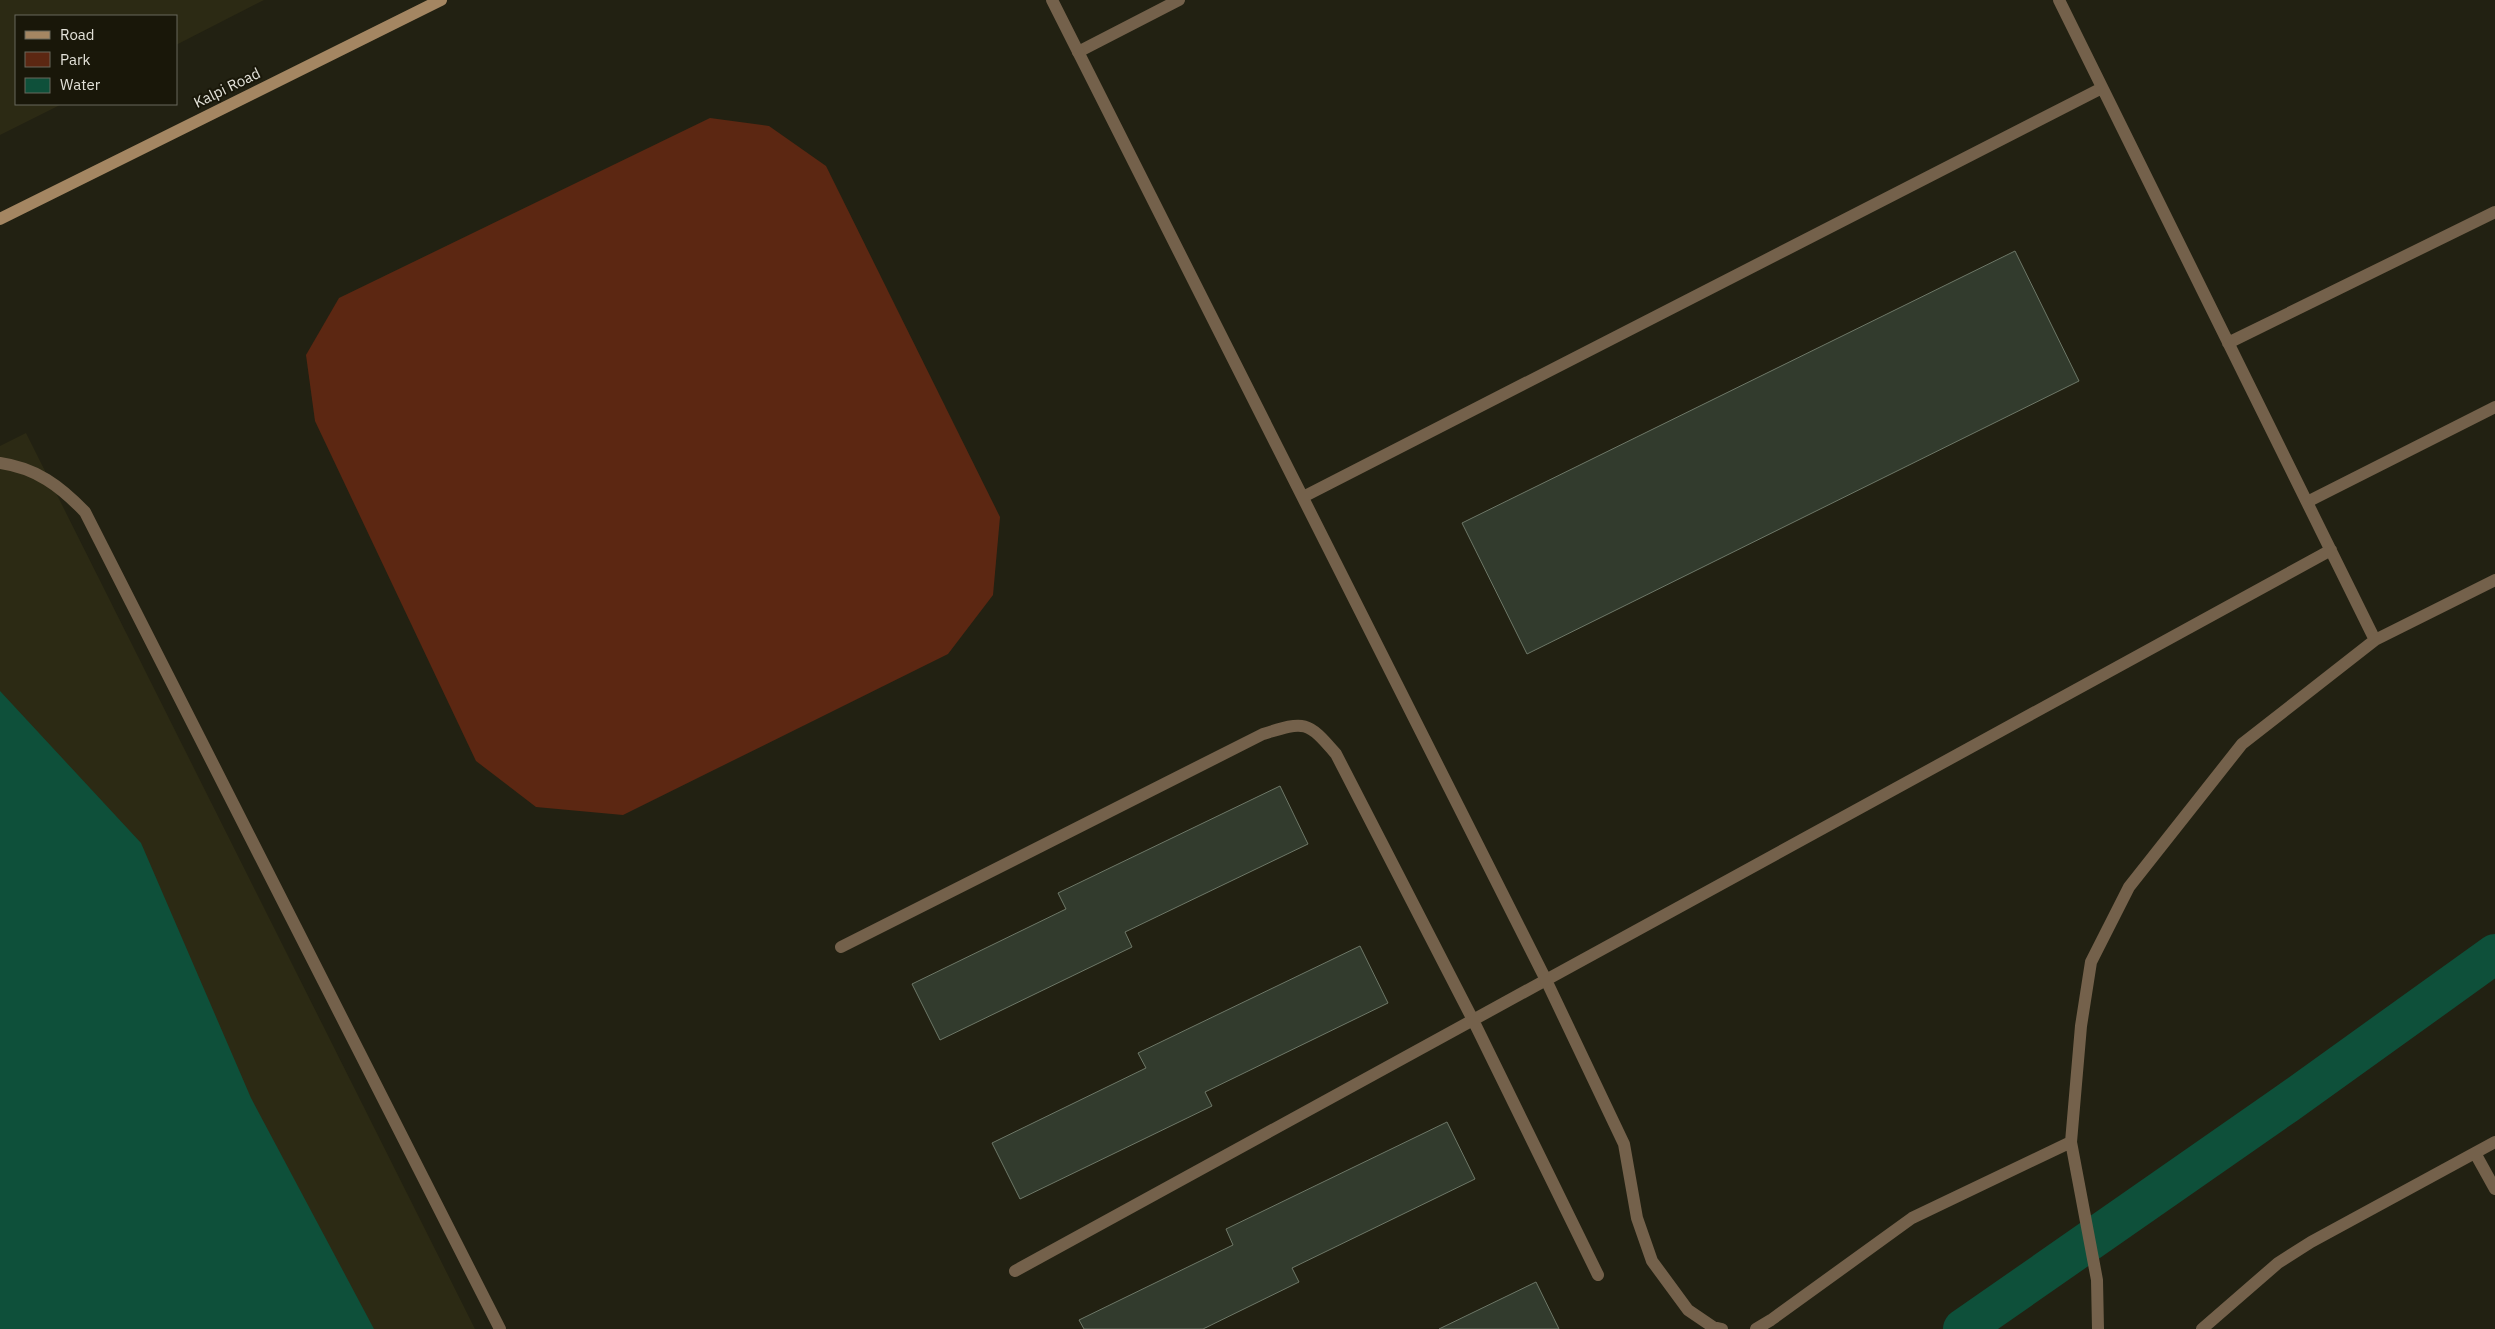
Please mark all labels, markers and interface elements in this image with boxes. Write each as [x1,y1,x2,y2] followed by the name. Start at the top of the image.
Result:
[15,15,178,105] legend
[60,25,95,44] text: Road
[60,50,90,69] text: Park
[190,63,263,112] street label: Kalpi Road
[60,75,101,94] text: Water

